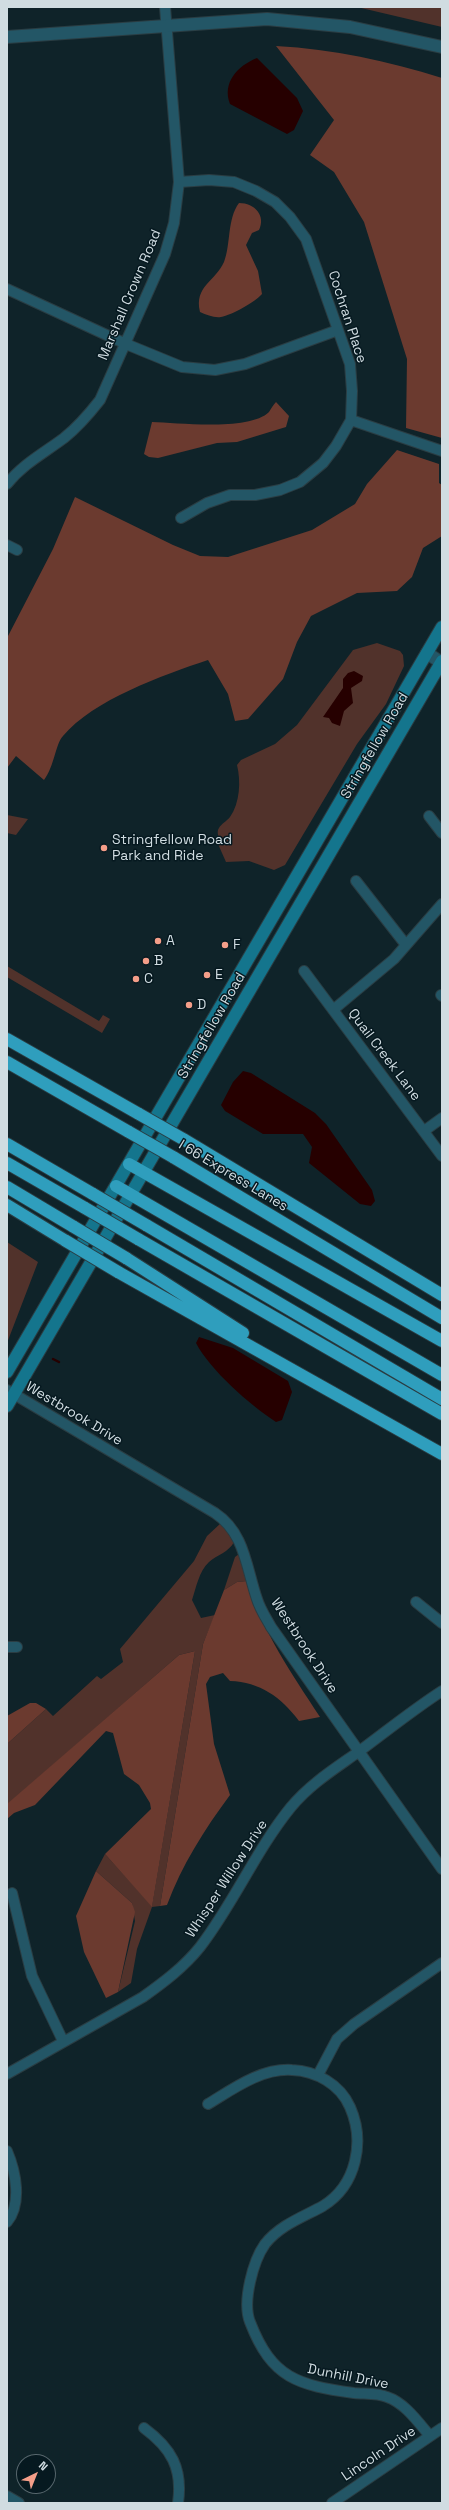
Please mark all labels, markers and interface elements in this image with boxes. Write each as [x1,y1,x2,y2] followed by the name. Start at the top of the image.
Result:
[95,227,165,363] street label: Marshall Crown Road
[324,269,370,365] street label: Cochran Place
[338,690,412,802] street label: Stringfellow Road
[112,832,232,864] place label: Stringfellow Road Park and Ride
[99,843,109,853] marker: Stringfellow Road Park and Ride
[166,933,175,949] place label: A
[153,936,163,946] marker: A
[233,937,241,953] place label: F
[220,940,230,950] marker: F
[154,953,163,969] place label: B
[141,956,151,966] marker: B
[215,967,223,983] place label: E
[175,970,249,1082] street label: Stringfellow Road
[202,970,212,980] marker: E
[144,971,153,987] place label: C
[131,974,141,984] marker: C
[197,997,206,1013] place label: D
[184,1000,194,1010] marker: D
[344,1006,424,1104] street label: Quail Creek Lane
[175,1137,291,1215] street label: I 66 Express Lanes
[23,1378,125,1450] street label: Westbrook Drive
[267,1595,341,1697] street label: Westbrook Drive
[183,1817,271,1941] street label: Whisper Willow Drive
[306,2361,390,2393] street label: Dunhill Drive
[339,2423,419,2485] street label: Lincoln Drive
[16,2454,56,2494] north arrow
[36,2458,51,2474] text: N

